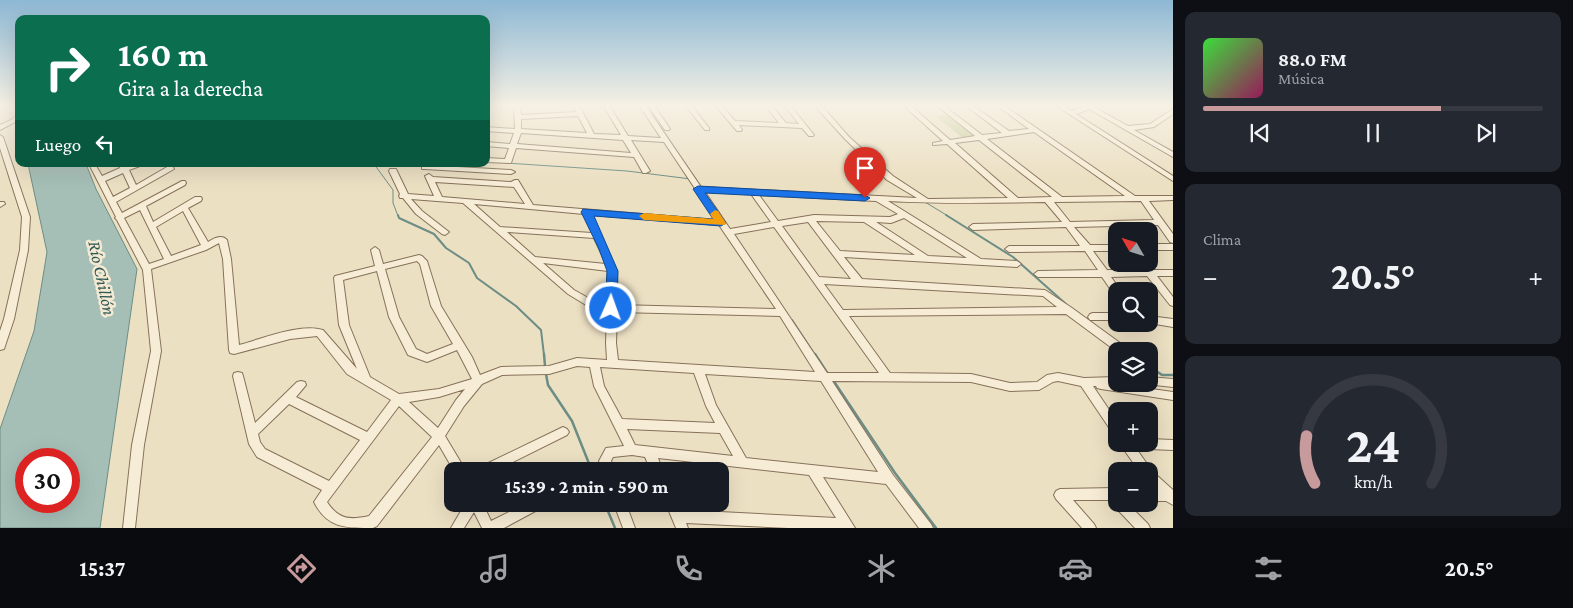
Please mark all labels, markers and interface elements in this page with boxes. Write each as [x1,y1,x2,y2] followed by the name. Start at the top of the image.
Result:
[35,35,100,100] icon: right
[118,35,208,74] text: 160 m
[1278,49,1347,70] text: 88.0 FM
[1278,70,1324,87] text: Música
[118,76,263,101] text: Gira a la derecha
[1246,119,1274,147] icon: previous
[1359,119,1387,147] icon: pause
[1472,119,1500,147] icon: next
[91,130,119,158] icon: left
[35,134,81,155] text: Luego
[844,147,886,198] pin
[851,154,879,182] icon: arrive
[1108,222,1158,272] north arrow
[1108,222,1158,512] map controls
[1203,231,1241,248] text: Clima
[84,239,120,317] water label: Río Chillón
[1331,255,1415,297] text: 20.5°
[1203,261,1218,292] text: −
[1528,261,1543,292] text: +
[584,281,636,333] position arrow
[1108,282,1158,332] button: search
[1108,342,1158,392] button: layers
[1108,402,1158,452] button: +
[1346,415,1400,473] text: 24
[15,448,80,513] speed limit sign: 30
[1108,462,1158,512] button: −
[1354,472,1393,492] text: km/h
[505,476,668,497] text: 15:39 · 2 min · 590 m
[284,551,319,586] icon: directions
[477,551,512,586] icon: music
[671,551,706,586] icon: phone
[864,551,899,586] icon: climate
[1058,551,1093,586] icon: car
[1251,551,1286,586] icon: filters
[79,556,125,581] text: 15:37
[1445,556,1494,581] text: 20.5°

